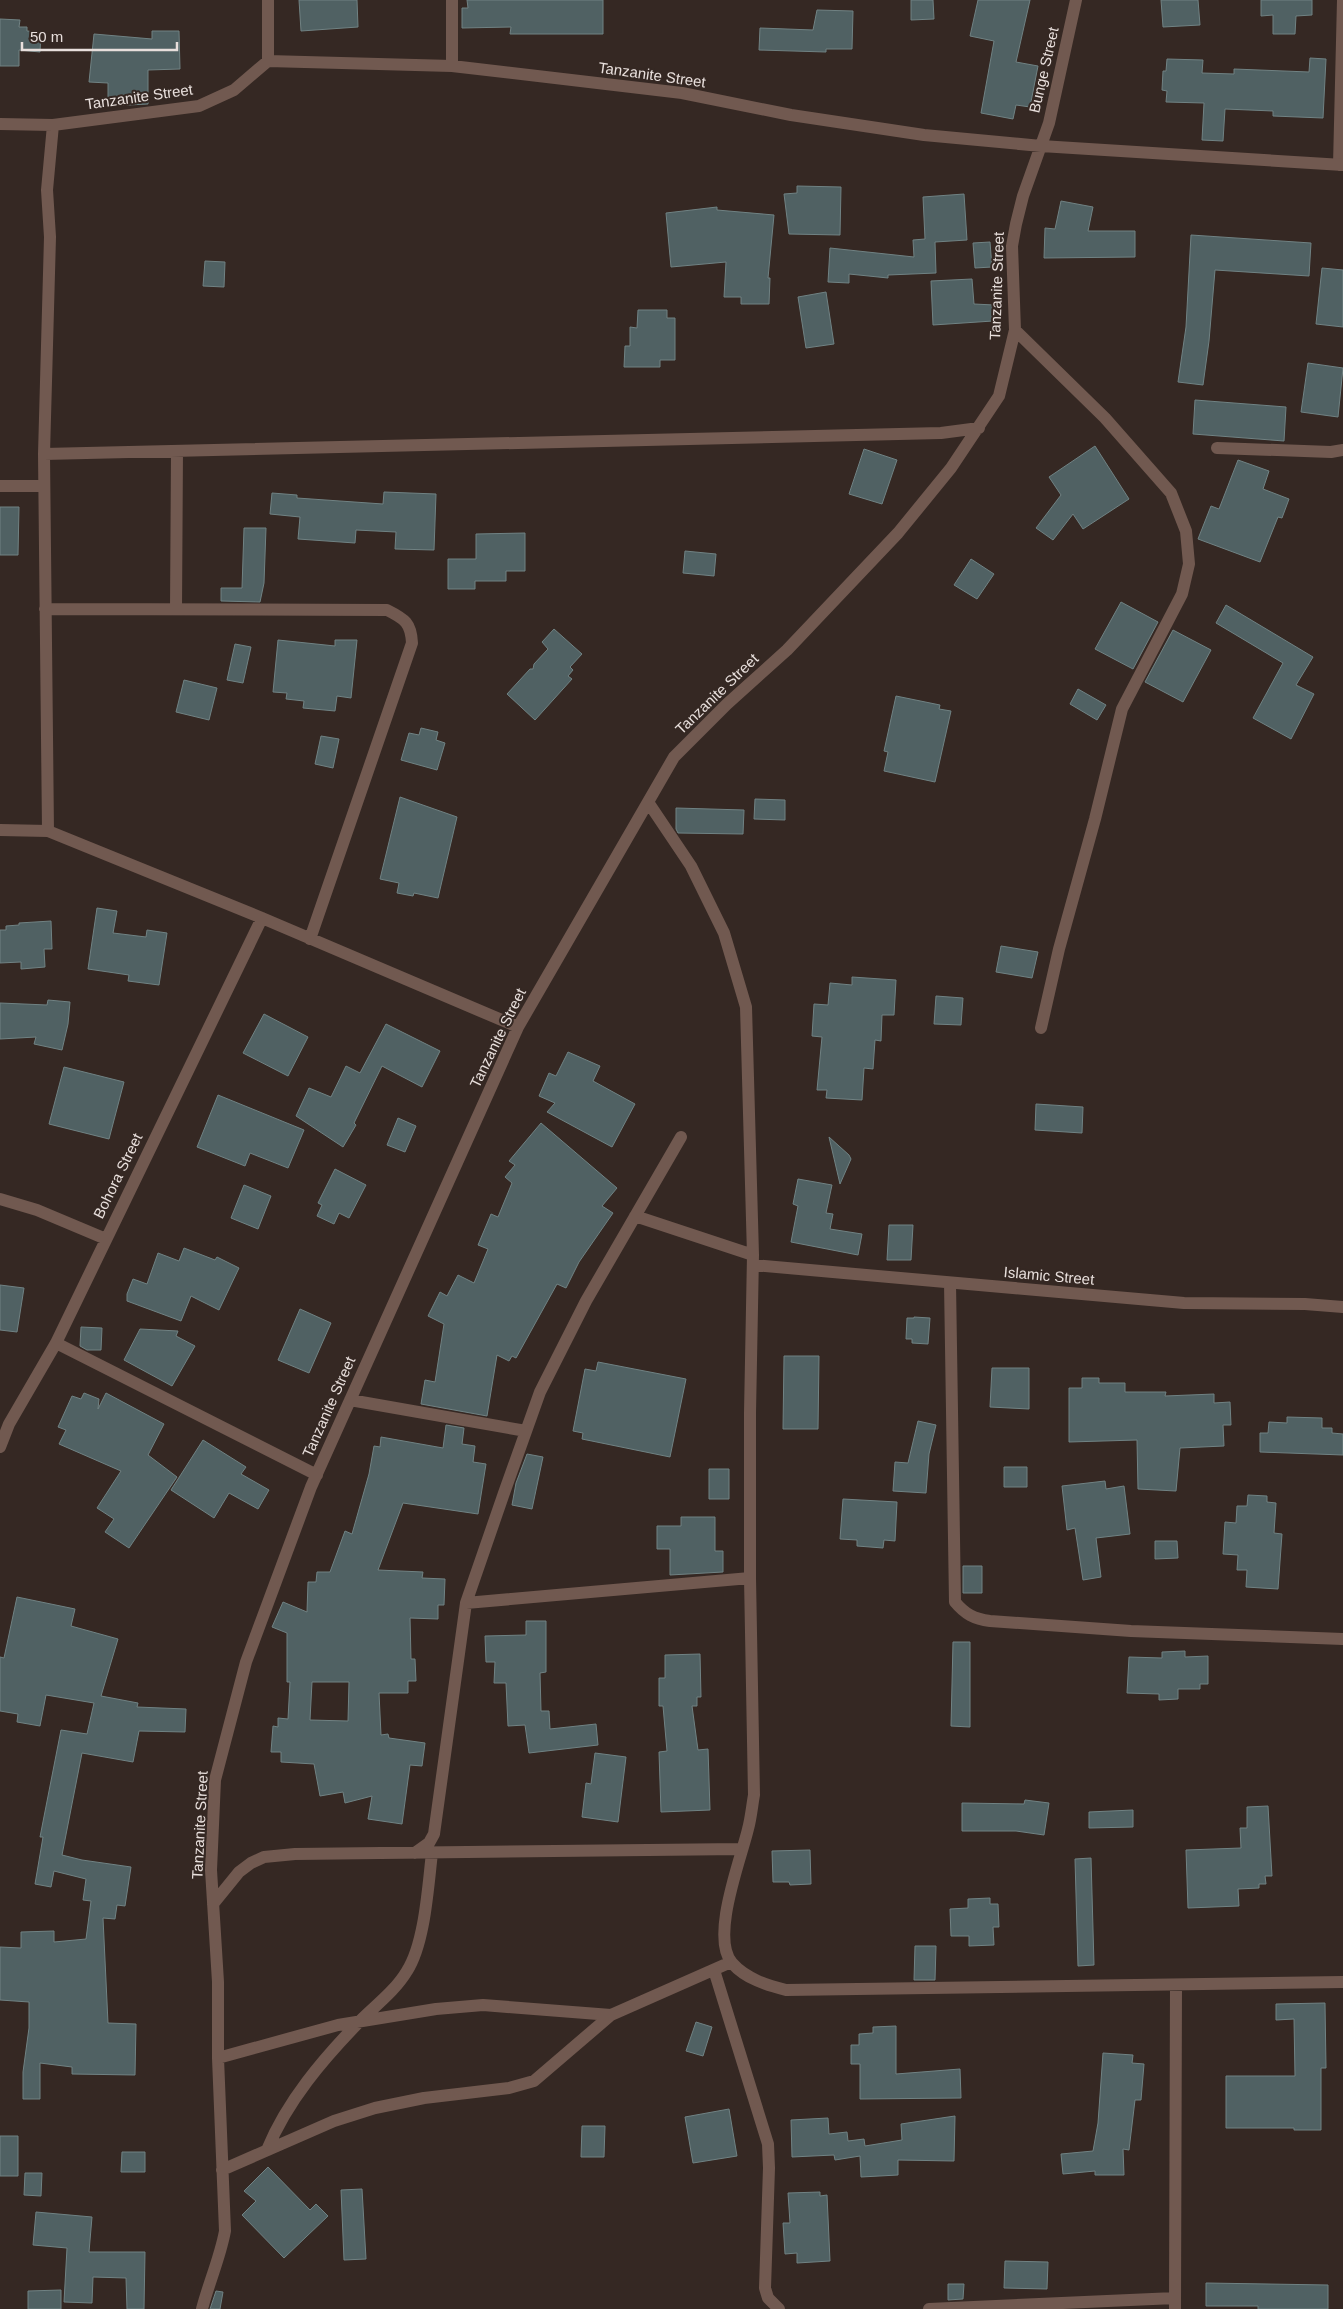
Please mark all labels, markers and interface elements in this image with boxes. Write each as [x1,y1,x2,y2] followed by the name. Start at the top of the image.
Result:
[22,20,178,52] scale bar
[1025,25,1062,114] street label: Bunge Street
[30,28,63,45] text: 50 m
[597,59,708,91] street label: Tanzanite Street
[84,80,195,112] street label: Tanzanite Street
[986,231,1007,340] street label: Tanzanite Street
[672,649,762,737] street label: Tanzanite Street
[466,985,529,1090] street label: Tanzanite Street
[90,1130,146,1221] street label: Bohora Street
[1003,1263,1096,1288] street label: Islamic Street
[299,1353,359,1460] street label: Tanzanite Street
[188,1770,211,1880] street label: Tanzanite Street

